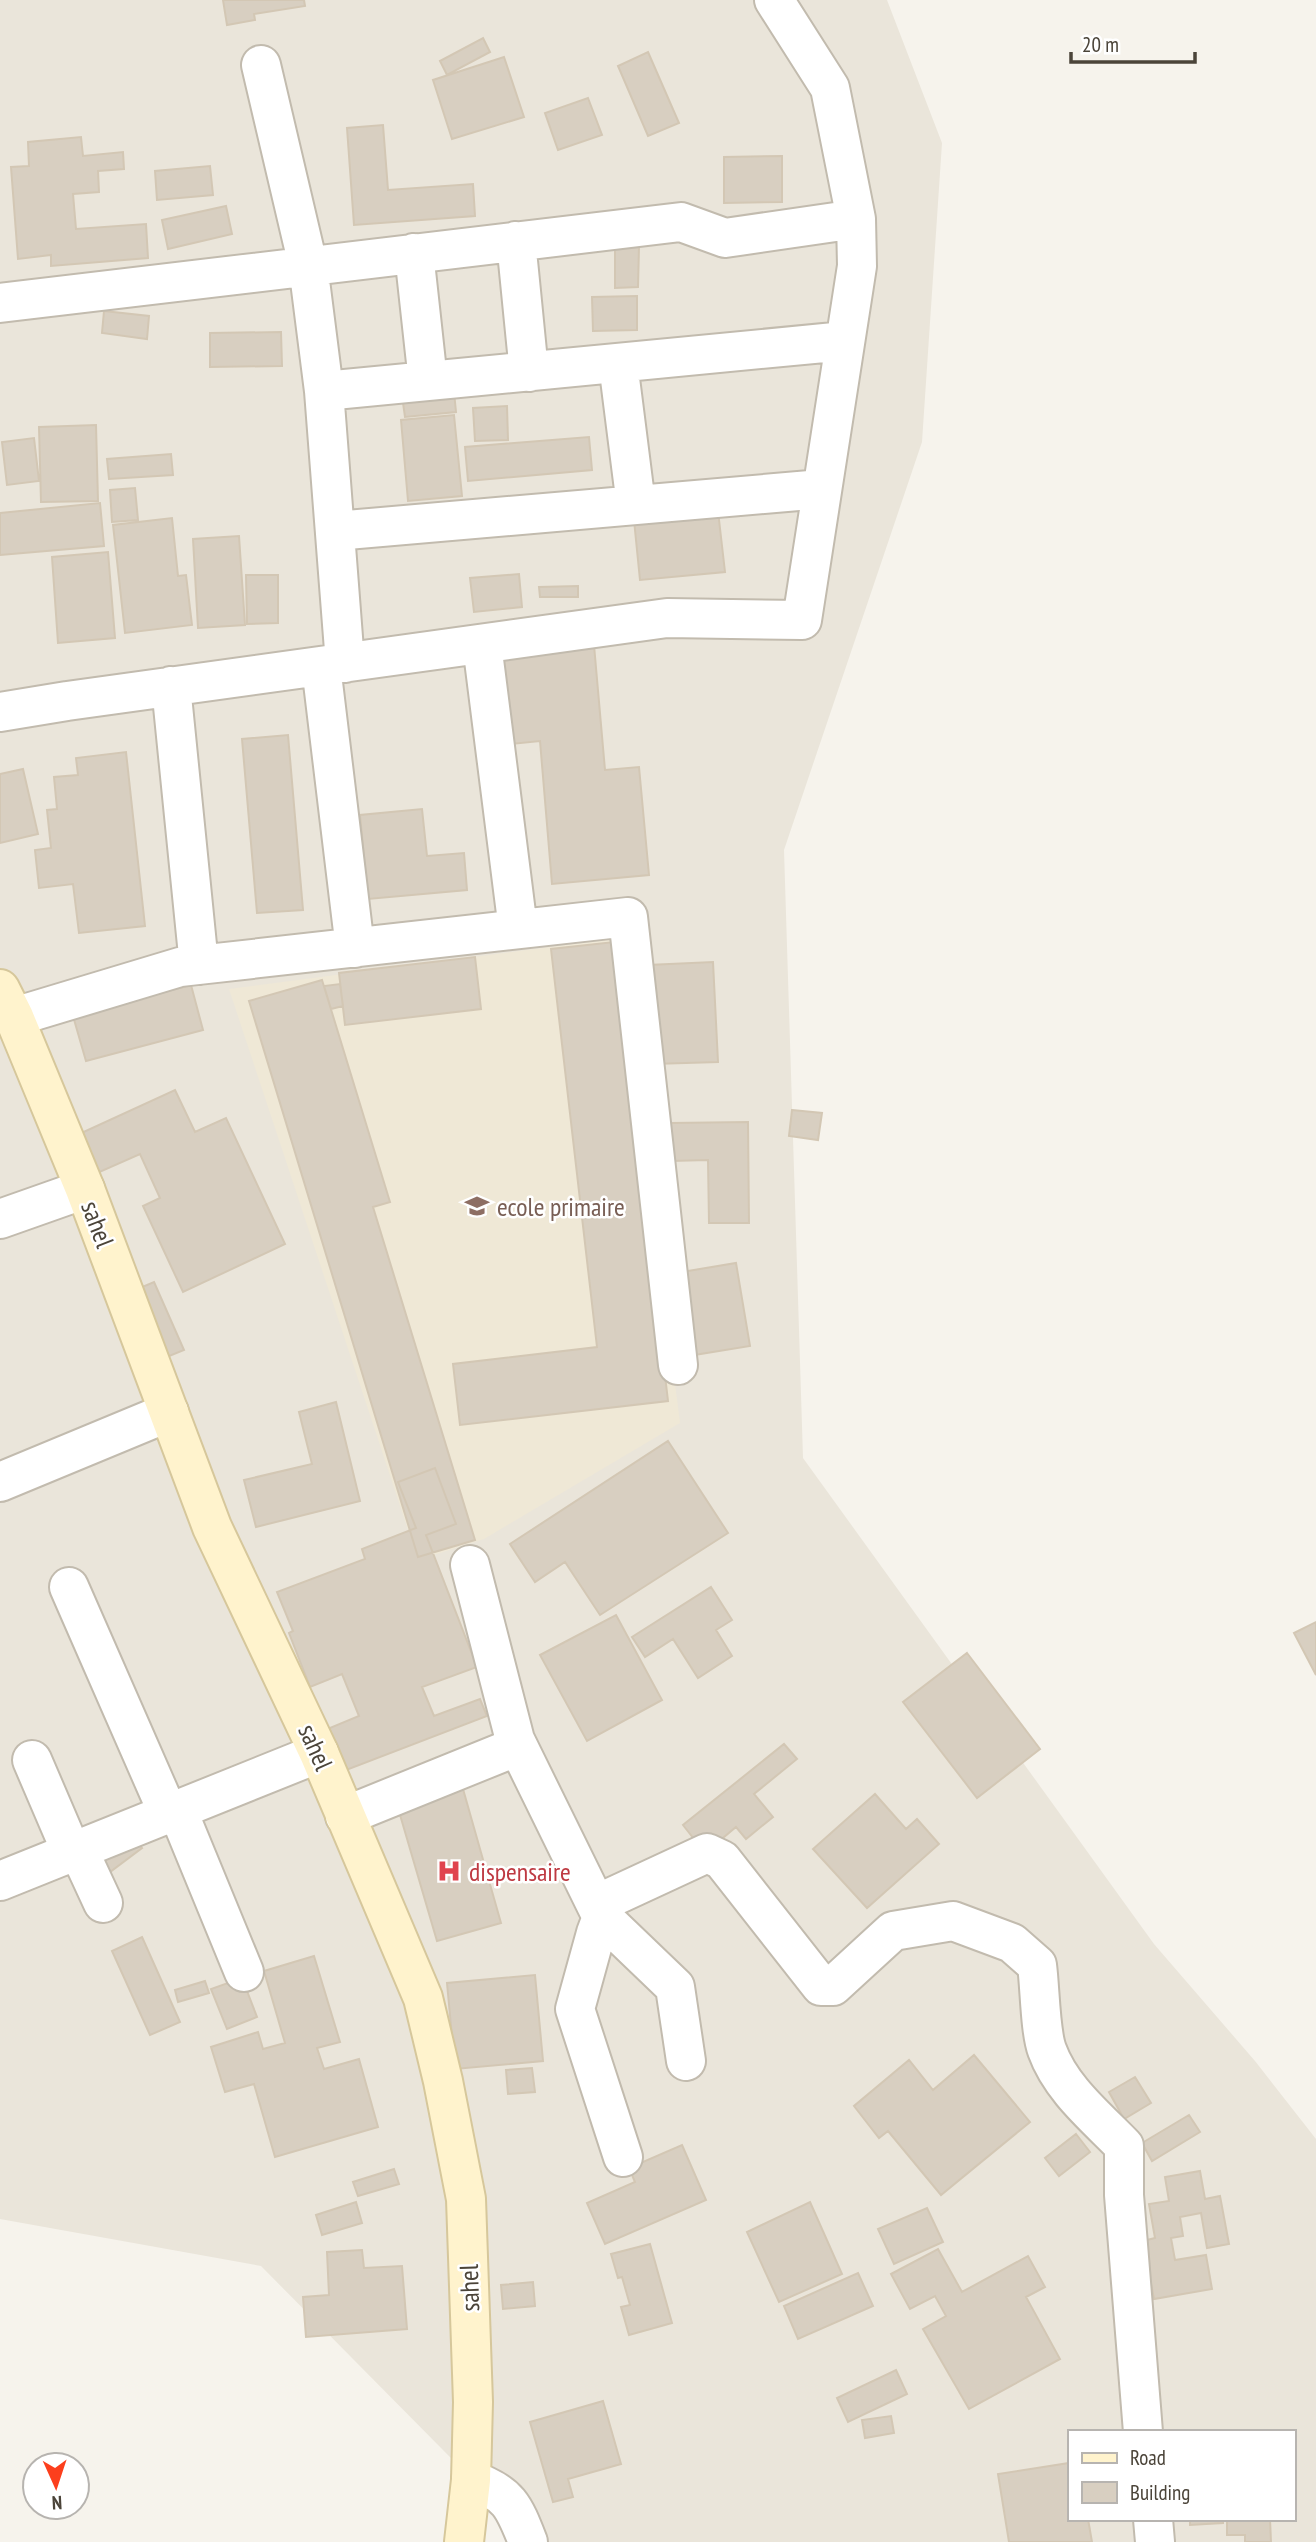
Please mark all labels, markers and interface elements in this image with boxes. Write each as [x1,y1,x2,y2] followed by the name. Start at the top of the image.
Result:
[1071,21,1195,65] scale bar
[1082,31,1119,58] text: 20 m
[497,1190,625,1223] place label: ecole primaire
[463,1192,491,1220] school or university icon: ecole primaire
[74,1196,122,1252] street label: sahel
[291,1719,341,1775] street label: sahel
[469,1855,571,1888] place label: dispensaire
[435,1857,463,1885] hospital icon: dispensaire
[452,2264,486,2312] street label: sahel
[1068,2430,1295,2521] legend
[1130,2444,1166,2471] text: Road
[21,2451,91,2521] north arrow
[1130,2479,1190,2506] text: Building
[51,2491,63,2515] text: N

